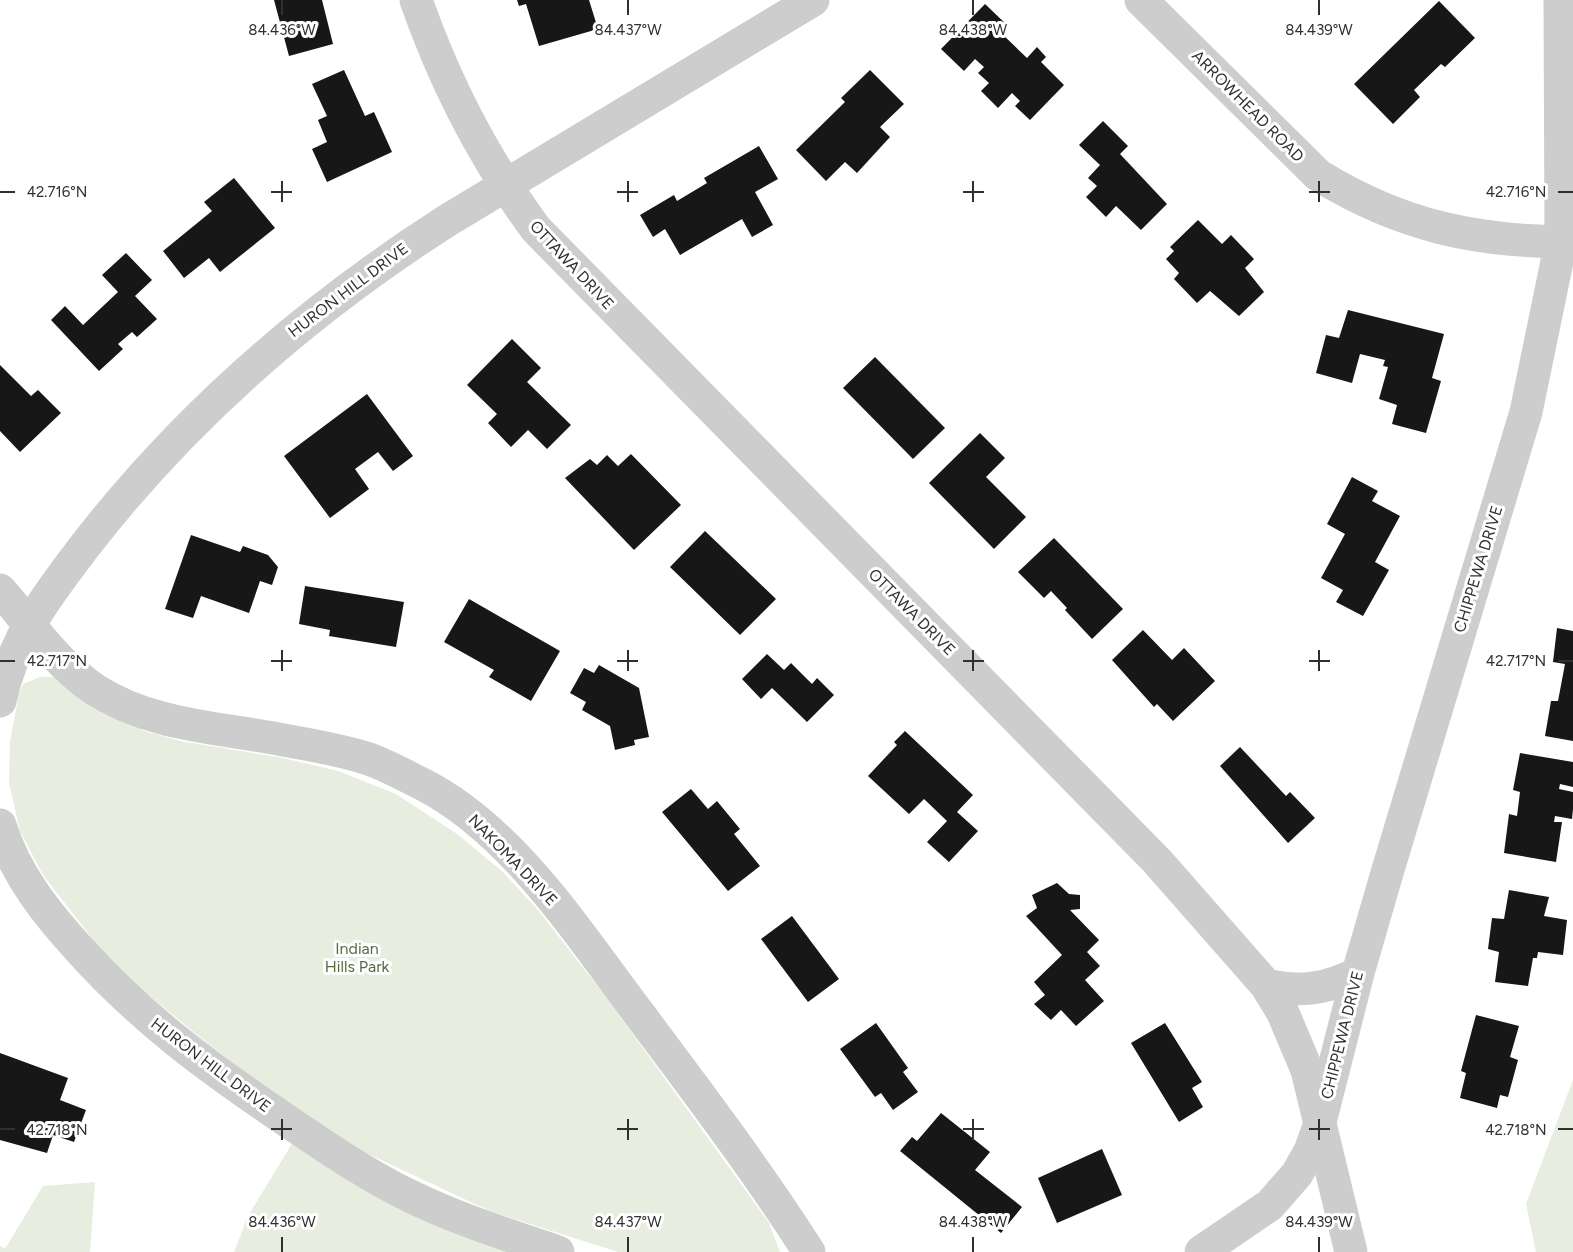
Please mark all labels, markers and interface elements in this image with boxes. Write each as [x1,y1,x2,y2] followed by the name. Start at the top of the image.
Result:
[248,21,316,39] text: 84.436°W
[594,21,662,39] text: 84.437°W
[939,21,1008,39] text: 84.438°W
[1285,21,1353,39] text: 84.439°W
[1188,46,1308,166] street label: ARROWHEAD ROAD
[27,183,87,201] text: 42.716°N
[1486,183,1546,201] text: 42.716°N
[526,217,618,313] street label: OTTAWA DRIVE
[284,239,412,341] street label: HURON HILL DRIVE
[1450,503,1506,635] street label: CHIPPEWA DRIVE
[865,565,959,659] street label: OTTAWA DRIVE
[27,652,87,670] text: 42.717°N
[1486,652,1546,670] text: 42.717°N
[465,810,561,910] street label: NAKOMA DRIVE
[325,939,390,976] park label: Indian Hills Park
[1317,969,1367,1101] street label: CHIPPEWA DRIVE
[147,1014,275,1116] street label: HURON HILL DRIVE
[26,1121,88,1139] text: 42.718°N
[1485,1121,1547,1139] text: 42.718°N
[248,1213,316,1231] text: 84.436°W
[594,1213,662,1231] text: 84.437°W
[939,1213,1008,1231] text: 84.438°W
[1285,1213,1353,1231] text: 84.439°W

